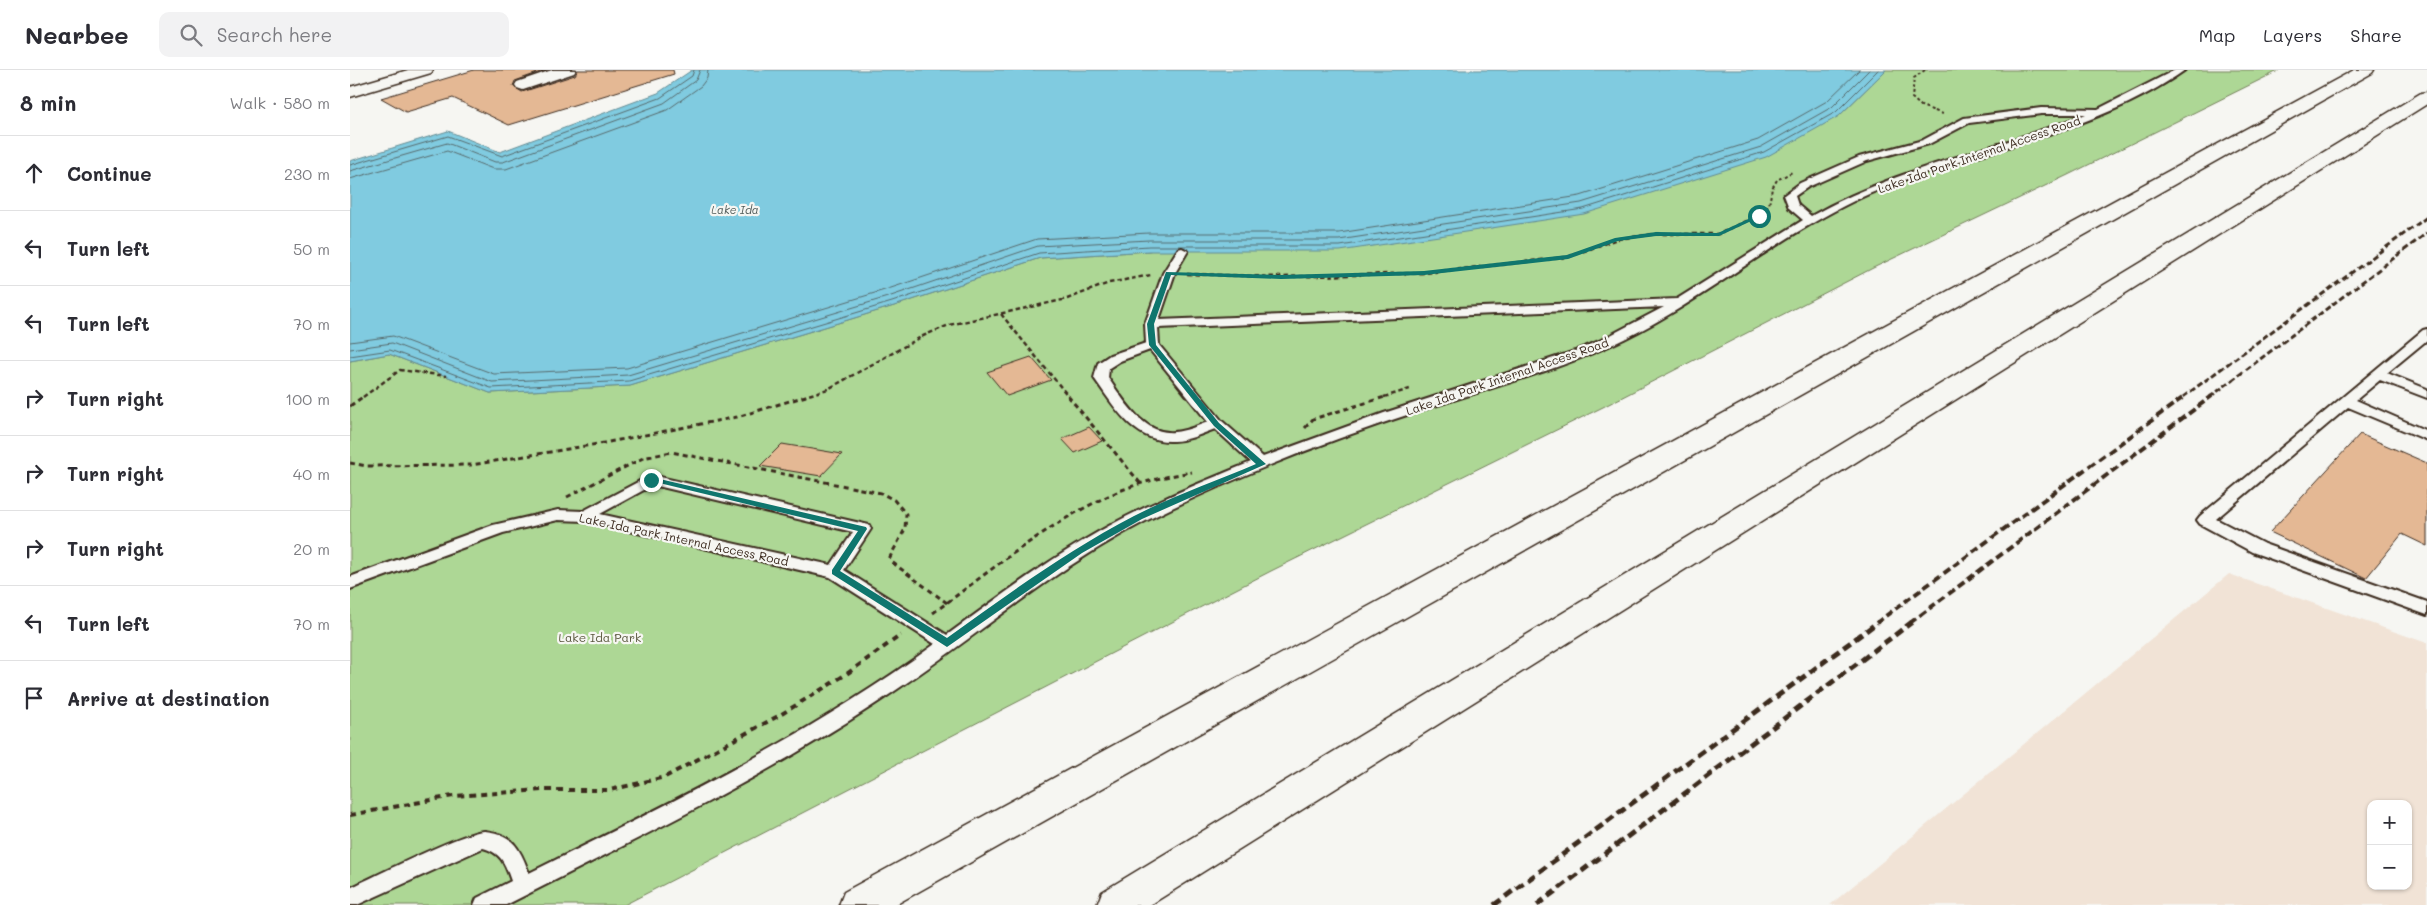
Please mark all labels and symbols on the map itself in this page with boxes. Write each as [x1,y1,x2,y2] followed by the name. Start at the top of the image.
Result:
[1875,112,2083,196] street label: Lake Ida Park Internal Access Road
[711,202,759,217] water label: Lake Ida
[1748,205,1771,228] route start
[1403,334,1611,418] street label: Lake Ida Park Internal Access Road
[640,469,663,492] route end
[578,509,790,569] street label: Lake Ida Park Internal Access Road
[559,629,641,645] park label: Lake Ida Park

